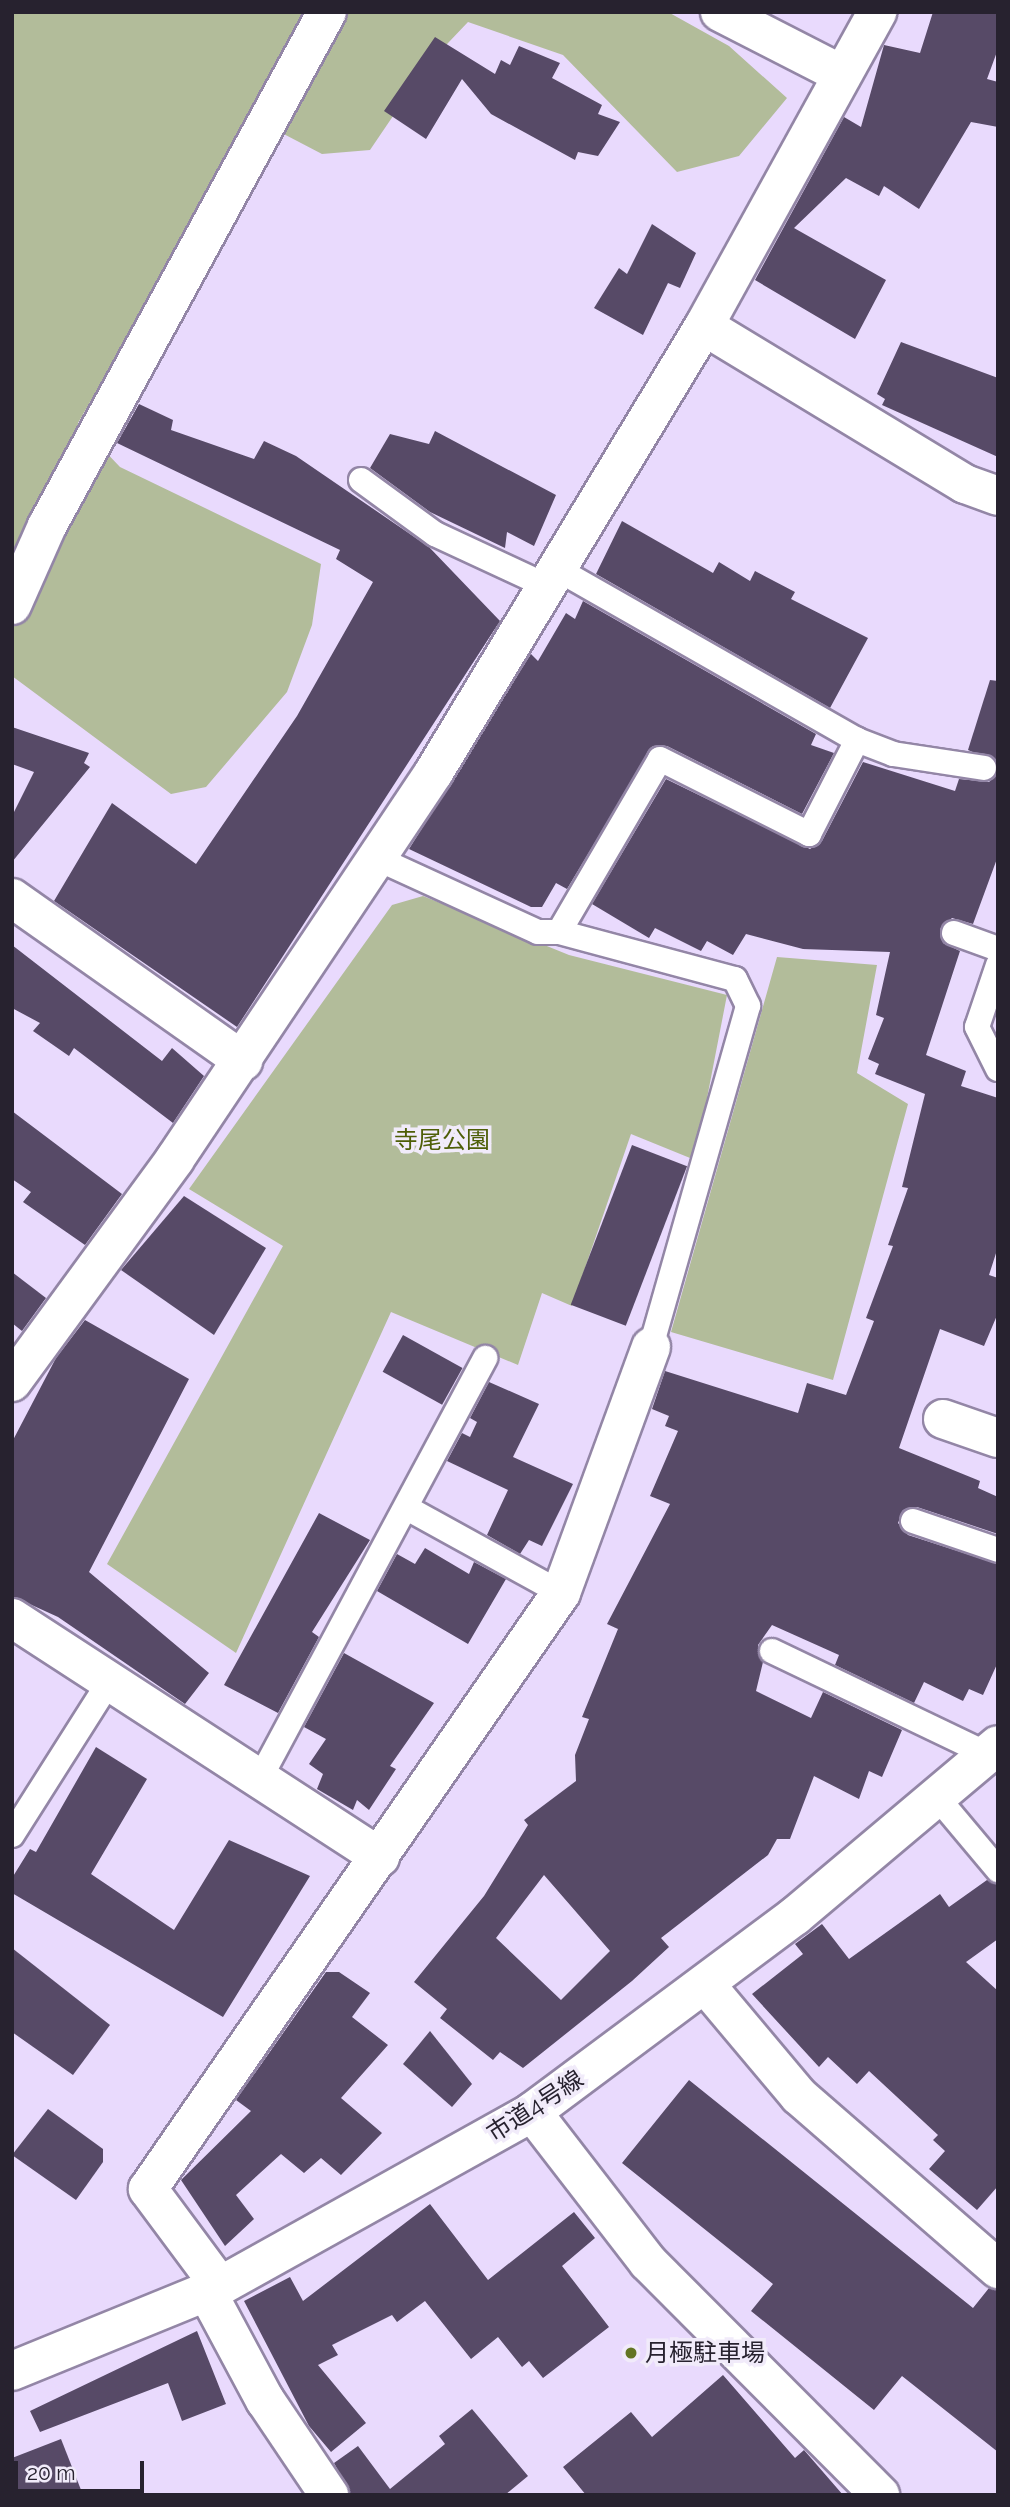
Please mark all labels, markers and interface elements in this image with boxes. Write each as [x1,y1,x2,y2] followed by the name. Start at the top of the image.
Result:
[394,1126,490,1154] park label: 寺尾公園
[481,2064,589,2148] street label: 市道4号線
[645,2339,765,2367] place label: 月極駐車場
[623,2345,639,2361] marker: 月極駐車場
[18,2448,147,2492] scale bar
[27,2460,75,2485] text: 20 m

